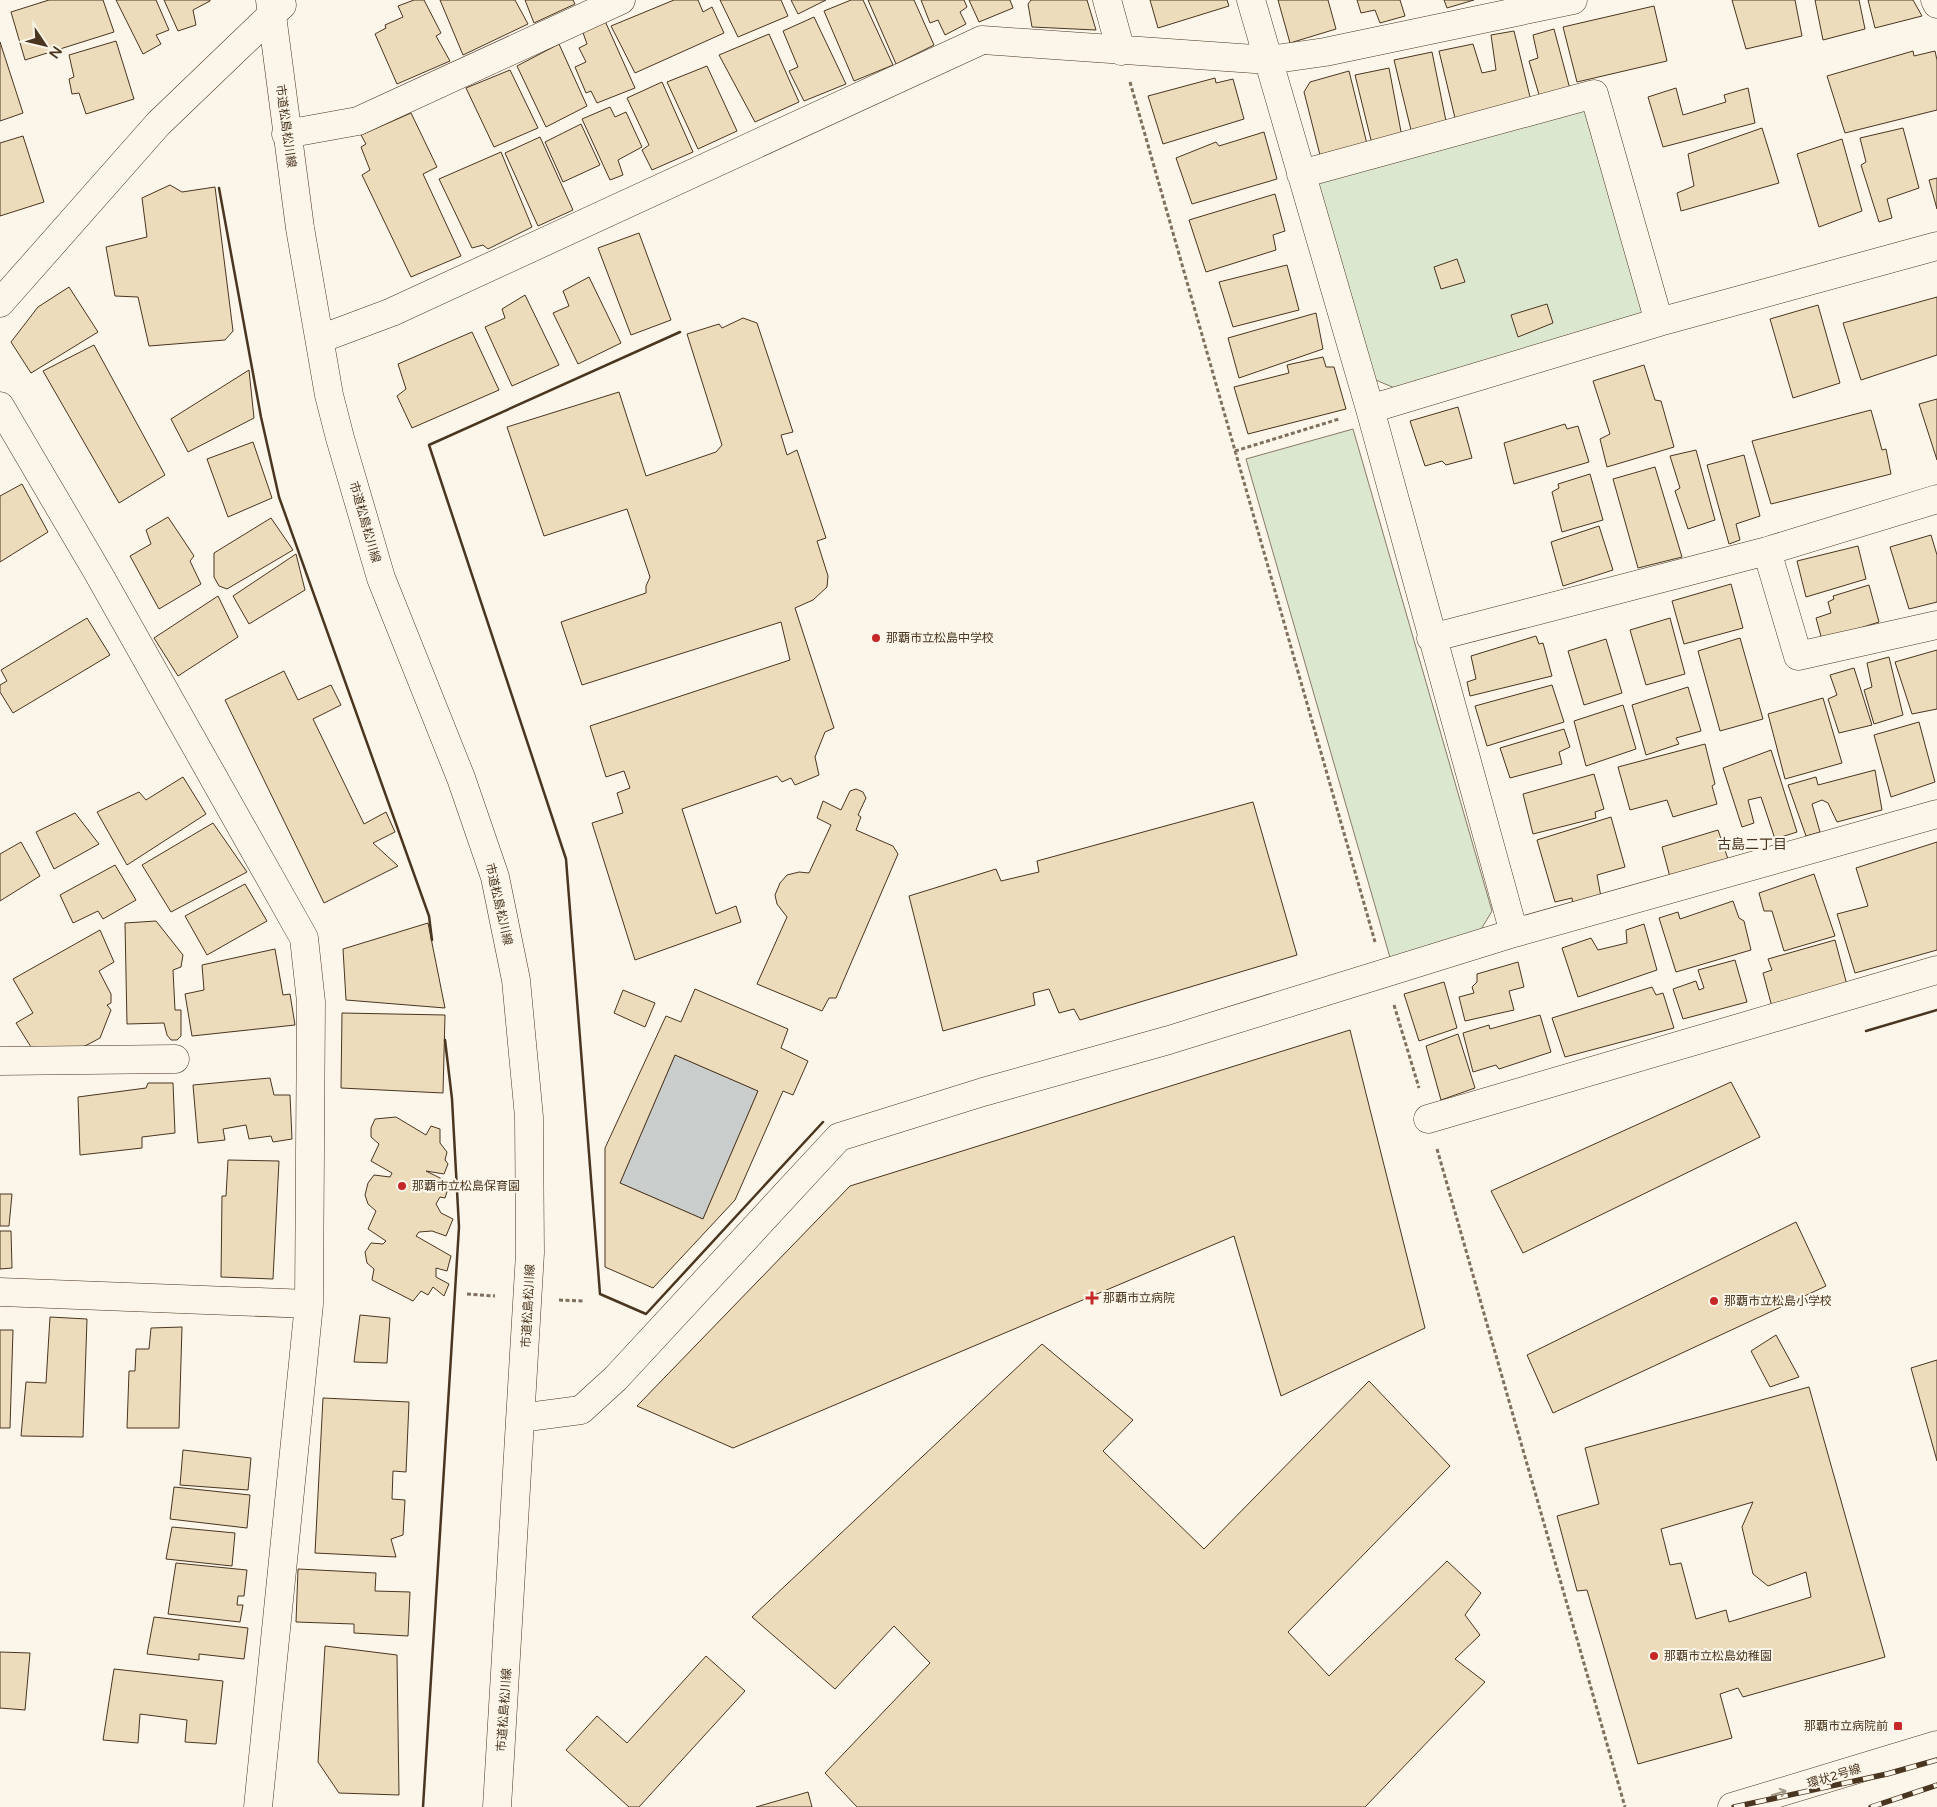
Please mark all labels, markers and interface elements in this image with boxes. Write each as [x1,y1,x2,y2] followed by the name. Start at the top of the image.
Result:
[20,20,70,70] north arrow
[45,43,65,62] text: N
[273,83,299,169] street label: 市道松島松川線
[347,480,383,564] street label: 市道松島松川線
[886,631,994,645] place label: 那覇市立松島中学校
[870,632,882,644] marker: 那覇市立松島中学校
[1717,836,1787,853] district label: 古島二丁目
[483,861,515,947] street label: 市道松島松川線
[412,1179,520,1193] place label: 那覇市立松島保育園
[396,1180,408,1192] marker: 那覇市立松島保育園
[519,1264,537,1348] street label: 市道松島松川線
[1085,1291,1099,1305] marker: 那覇市立病院
[1103,1291,1175,1305] place label: 那覇市立病院
[1724,1294,1832,1308] place label: 那覇市立松島小学校
[1708,1295,1720,1307] marker: 那覇市立松島小学校
[1664,1649,1772,1663] place label: 那覇市立松島幼稚園
[1648,1650,1660,1662] marker: 那覇市立松島幼稚園
[494,1668,514,1752] street label: 市道松島松川線
[1804,1719,1888,1733] place label: 那覇市立病院前
[1892,1720,1904,1732] marker: 那覇市立病院前
[1805,1761,1863,1791] street label: 環状2号線
[1770,1787,1786,1797] one-way arrow

